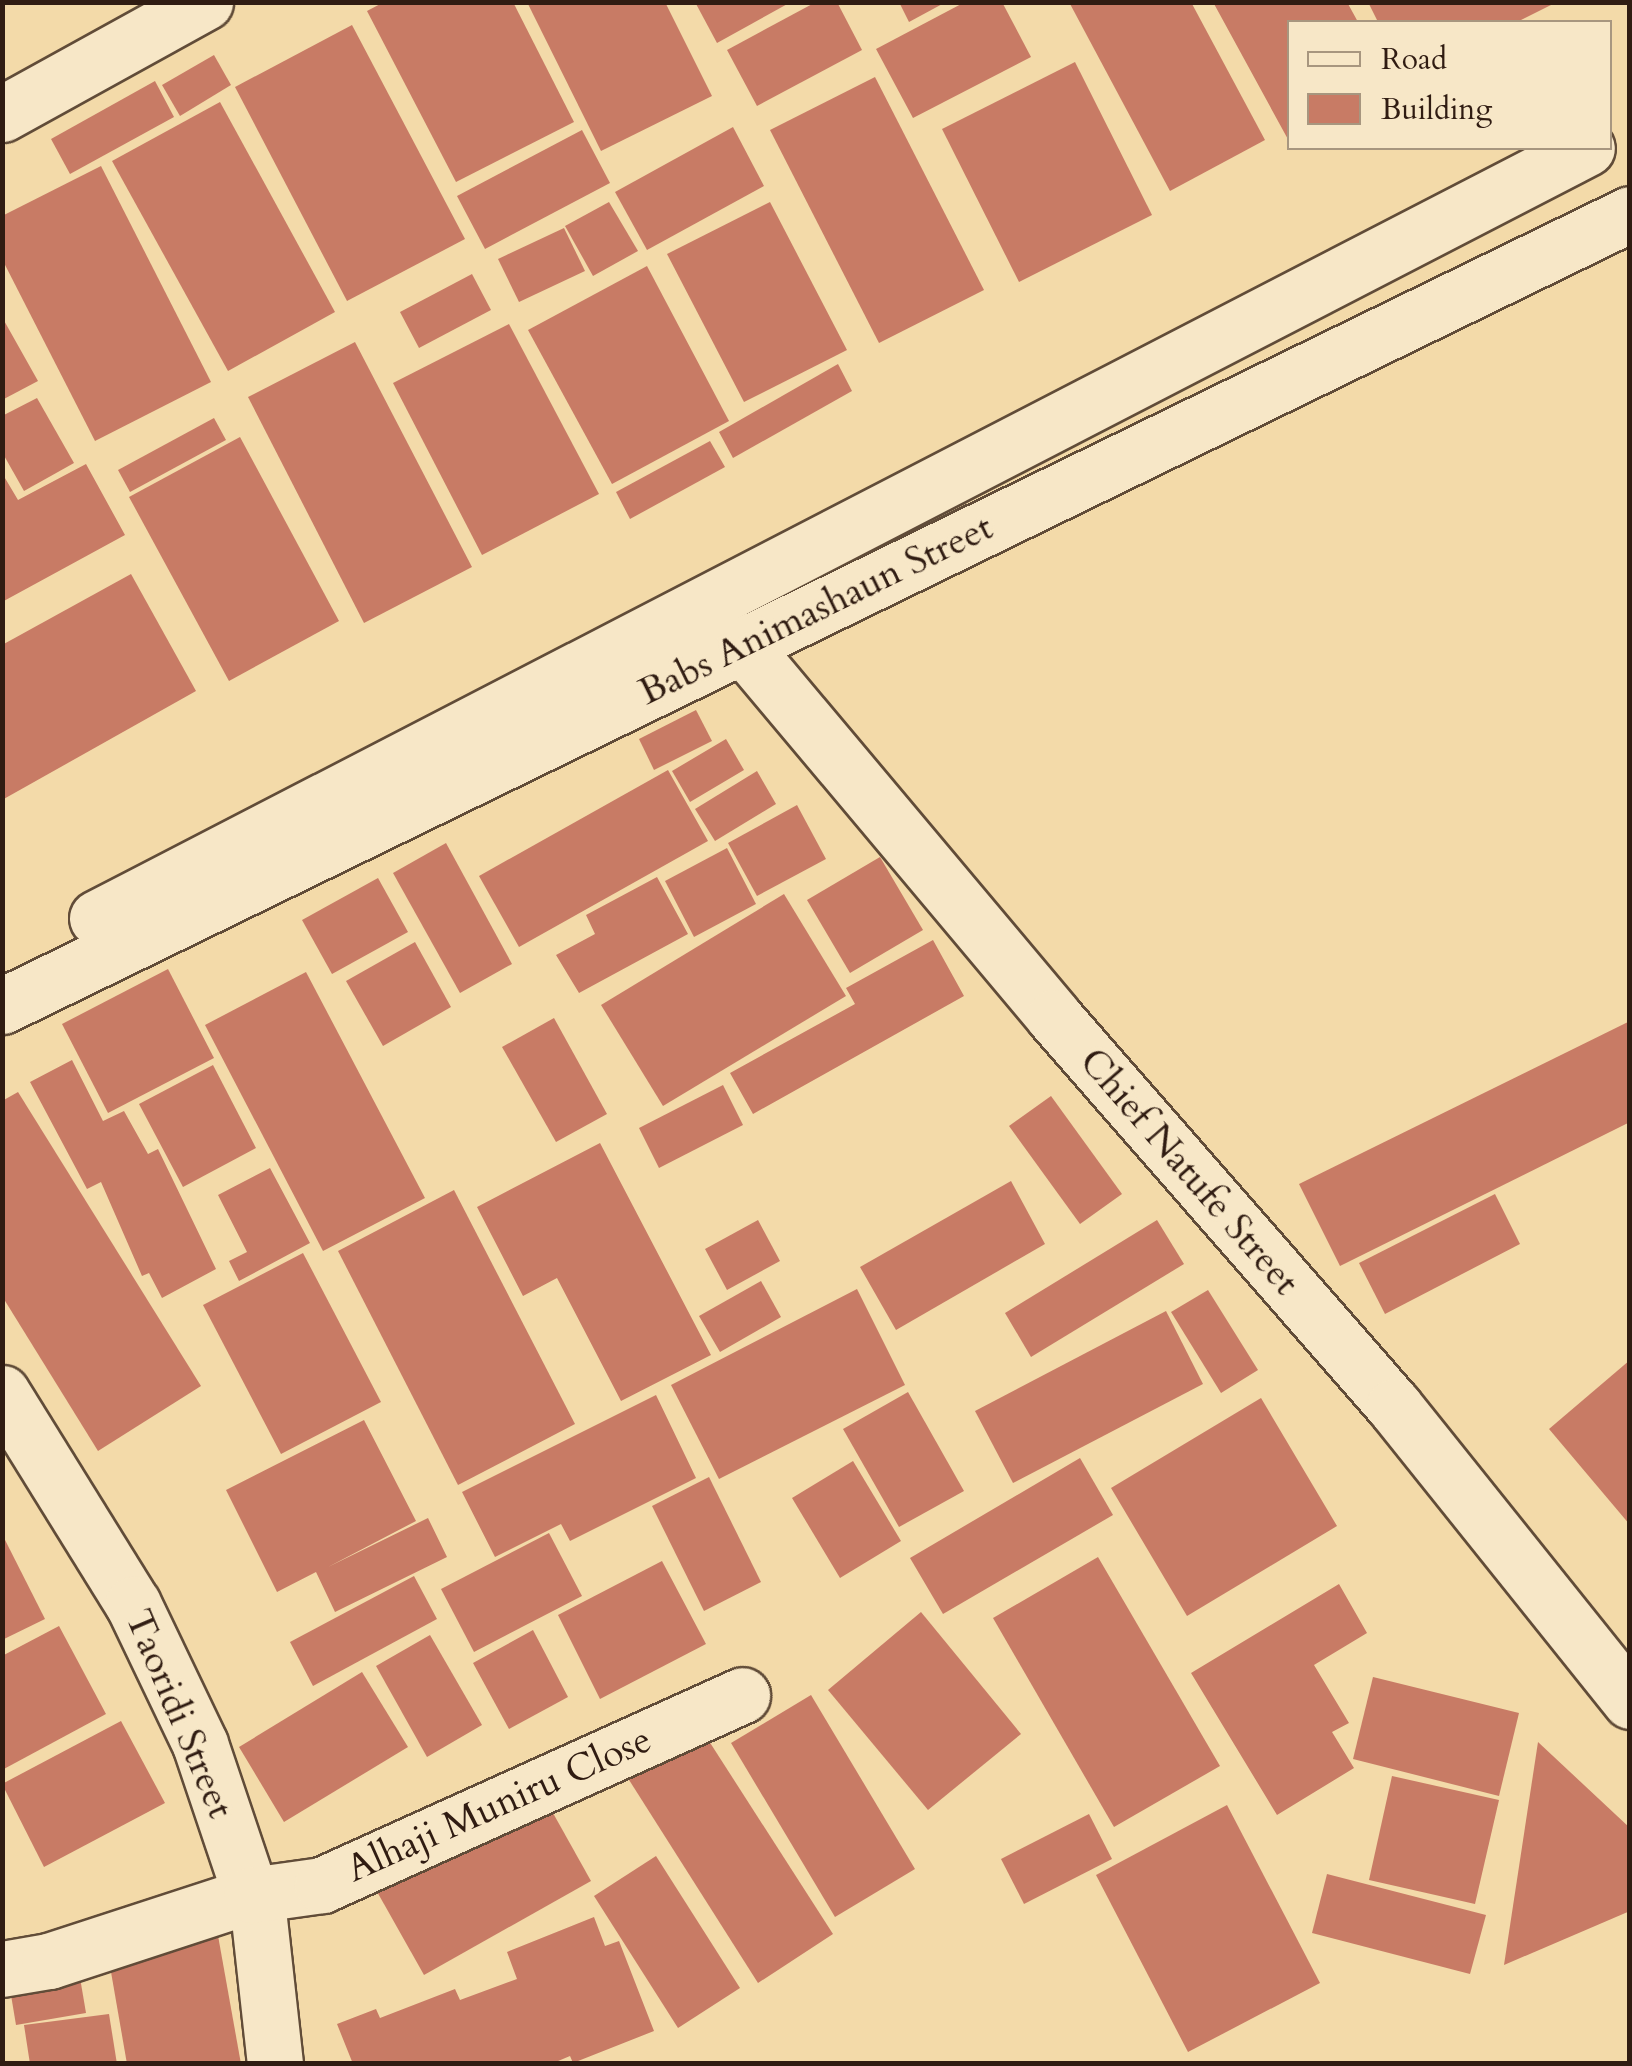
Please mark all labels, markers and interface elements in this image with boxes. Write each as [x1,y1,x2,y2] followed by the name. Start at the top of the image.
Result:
[1287,20,1612,150] legend
[1381,39,1447,80] text: Road
[1381,89,1492,130] text: Building
[632,505,1000,715] street label: Babs Animashaun Street
[1070,1039,1308,1305] street label: Chief Natufe Street
[115,1603,243,1825] street label: Taoridi Street
[340,1717,658,1893] street label: Alhaji Muniru Close

